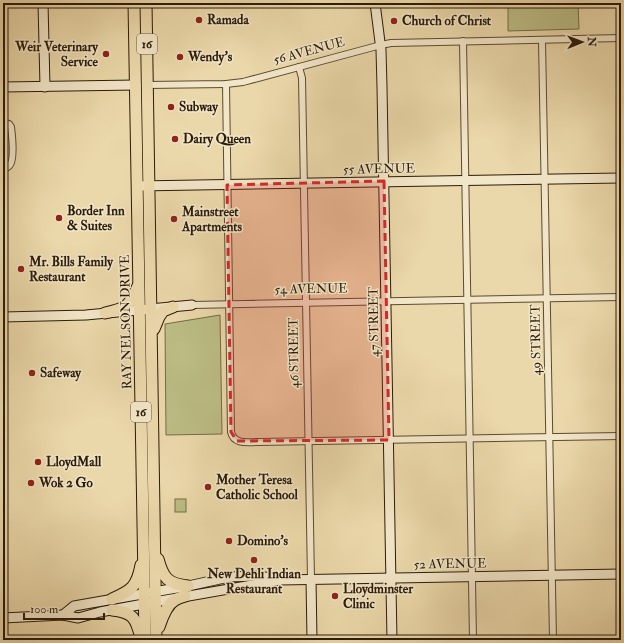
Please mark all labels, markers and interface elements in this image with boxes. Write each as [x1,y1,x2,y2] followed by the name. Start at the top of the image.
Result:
[207,12,249,28] place label: Ramada
[402,13,492,29] place label: Church of Christ
[194,15,204,25] marker: Ramada
[389,16,399,26] marker: Church of Christ
[562,22,602,62] north arrow
[137,34,157,54] road number: 16
[272,34,346,68] street label: 56 AVENUE
[585,36,598,48] text: N
[14,39,99,70] place label: Weir Veterinary Service
[101,49,111,59] marker: Weir Veterinary Service
[187,49,233,66] place label: Wendy's
[175,52,185,62] marker: Wendy's
[179,99,219,116] place label: Subway
[166,102,176,112] marker: Subway
[183,131,251,148] place label: Dairy Queen
[170,134,180,144] marker: Dairy Queen
[343,160,415,178] street label: 55 AVENUE
[67,203,125,234] place label: Border Inn & Suites
[181,204,243,236] place label: Mainstreet Apartments
[54,213,64,223] marker: Border Inn & Suites
[169,214,179,224] marker: Mainstreet Apartments
[28,254,114,285] place label: Mr. Bills Family Restaurant
[117,255,135,389] street label: RAY NELSON DRIVE
[16,264,26,274] marker: Mr. Bills Family Restaurant
[274,280,348,298] street label: 54 AVENUE
[365,287,383,357] street label: 47 STREET
[527,304,545,376] street label: 49 STREET
[285,317,303,389] street label: 46 STREET
[40,365,82,382] place label: Safeway
[27,368,37,378] marker: Safeway
[131,402,151,422] road number: 16
[46,454,102,471] place label: LloydMall
[33,457,43,467] marker: LloydMall
[215,472,298,503] place label: Mother Teresa Catholic School
[38,475,93,491] place label: Wok 2 Go
[26,478,36,488] marker: Wok 2 Go
[203,482,213,492] marker: Mother Teresa Catholic School
[237,533,288,549] place label: Domino's
[224,536,234,546] marker: Domino's
[249,555,259,565] marker: New Dehli Indian Restaurant
[413,555,487,573] street label: 52 AVENUE
[206,566,301,597] place label: New Dehli Indian Restaurant
[343,581,414,612] place label: Lloydminster Clinic
[330,591,340,601] marker: Lloydminster Clinic
[24,595,104,621] scale bar
[30,602,59,617] text: 100 m

